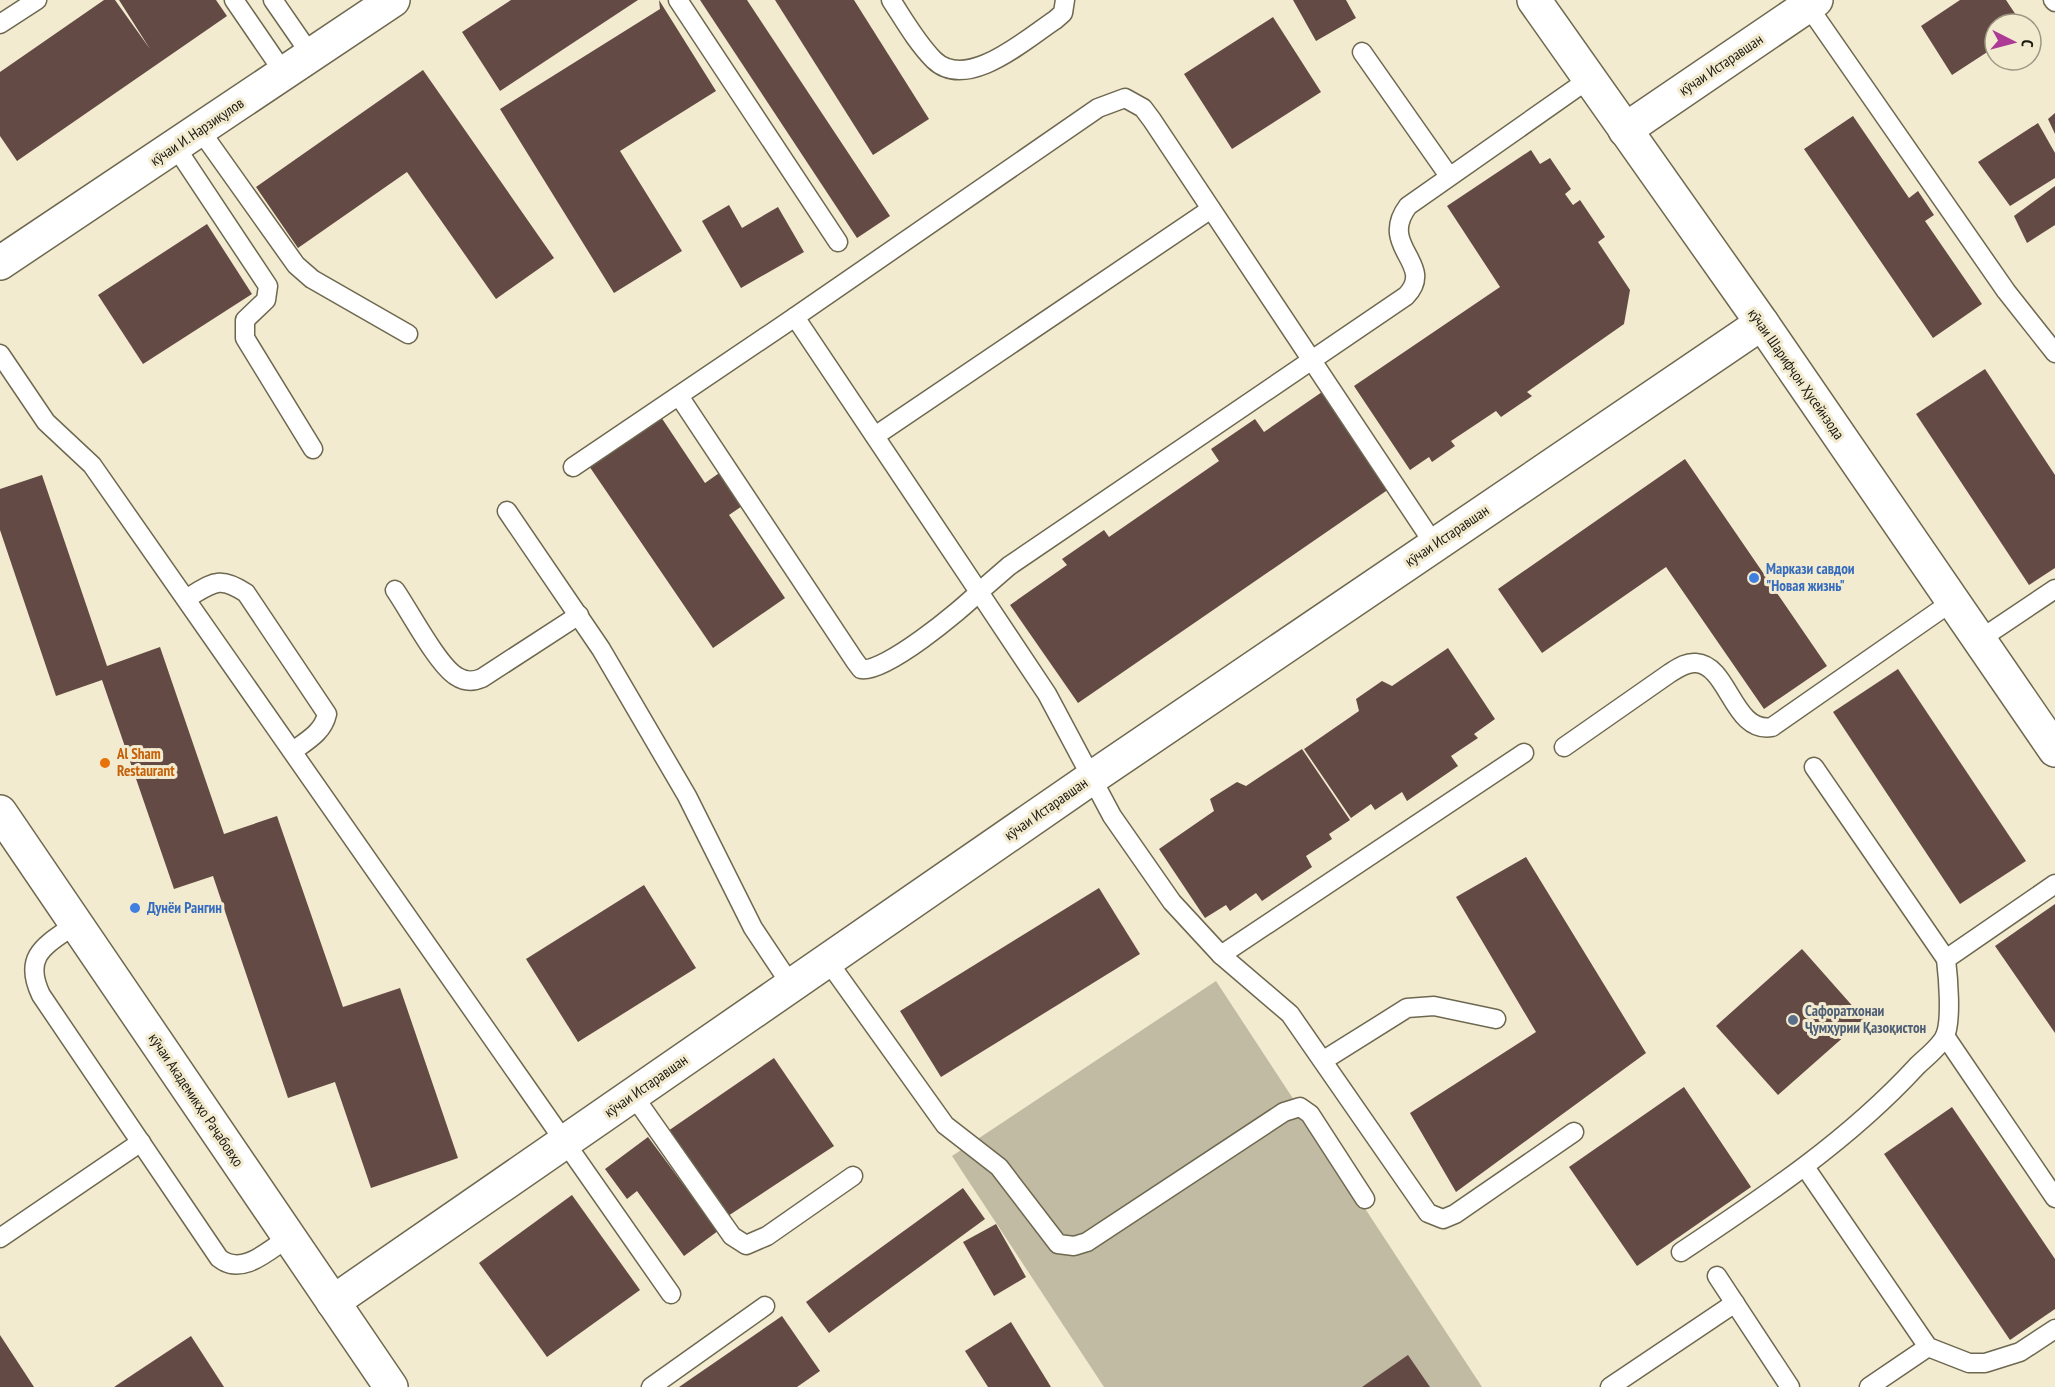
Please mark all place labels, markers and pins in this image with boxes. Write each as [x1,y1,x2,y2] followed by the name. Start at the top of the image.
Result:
[1766,559,1855,595] place label: Маркази савдои "Новая жизнь"
[1747,571,1761,585] marker: Маркази савдои "Новая жизнь"
[116,744,175,780] place label: Al Sham Restaurant
[98,756,112,770] marker: Al Sham Restaurant
[147,898,222,917] place label: Дунёи Рангин
[128,901,142,915] marker: Дунёи Рангин
[1805,1001,1927,1037] place label: Сафоратхонаи Ҷумҳурии Қазоқистон
[1786,1013,1800,1027] marker: Сафоратхонаи Ҷумҳурии Қазоқистон

